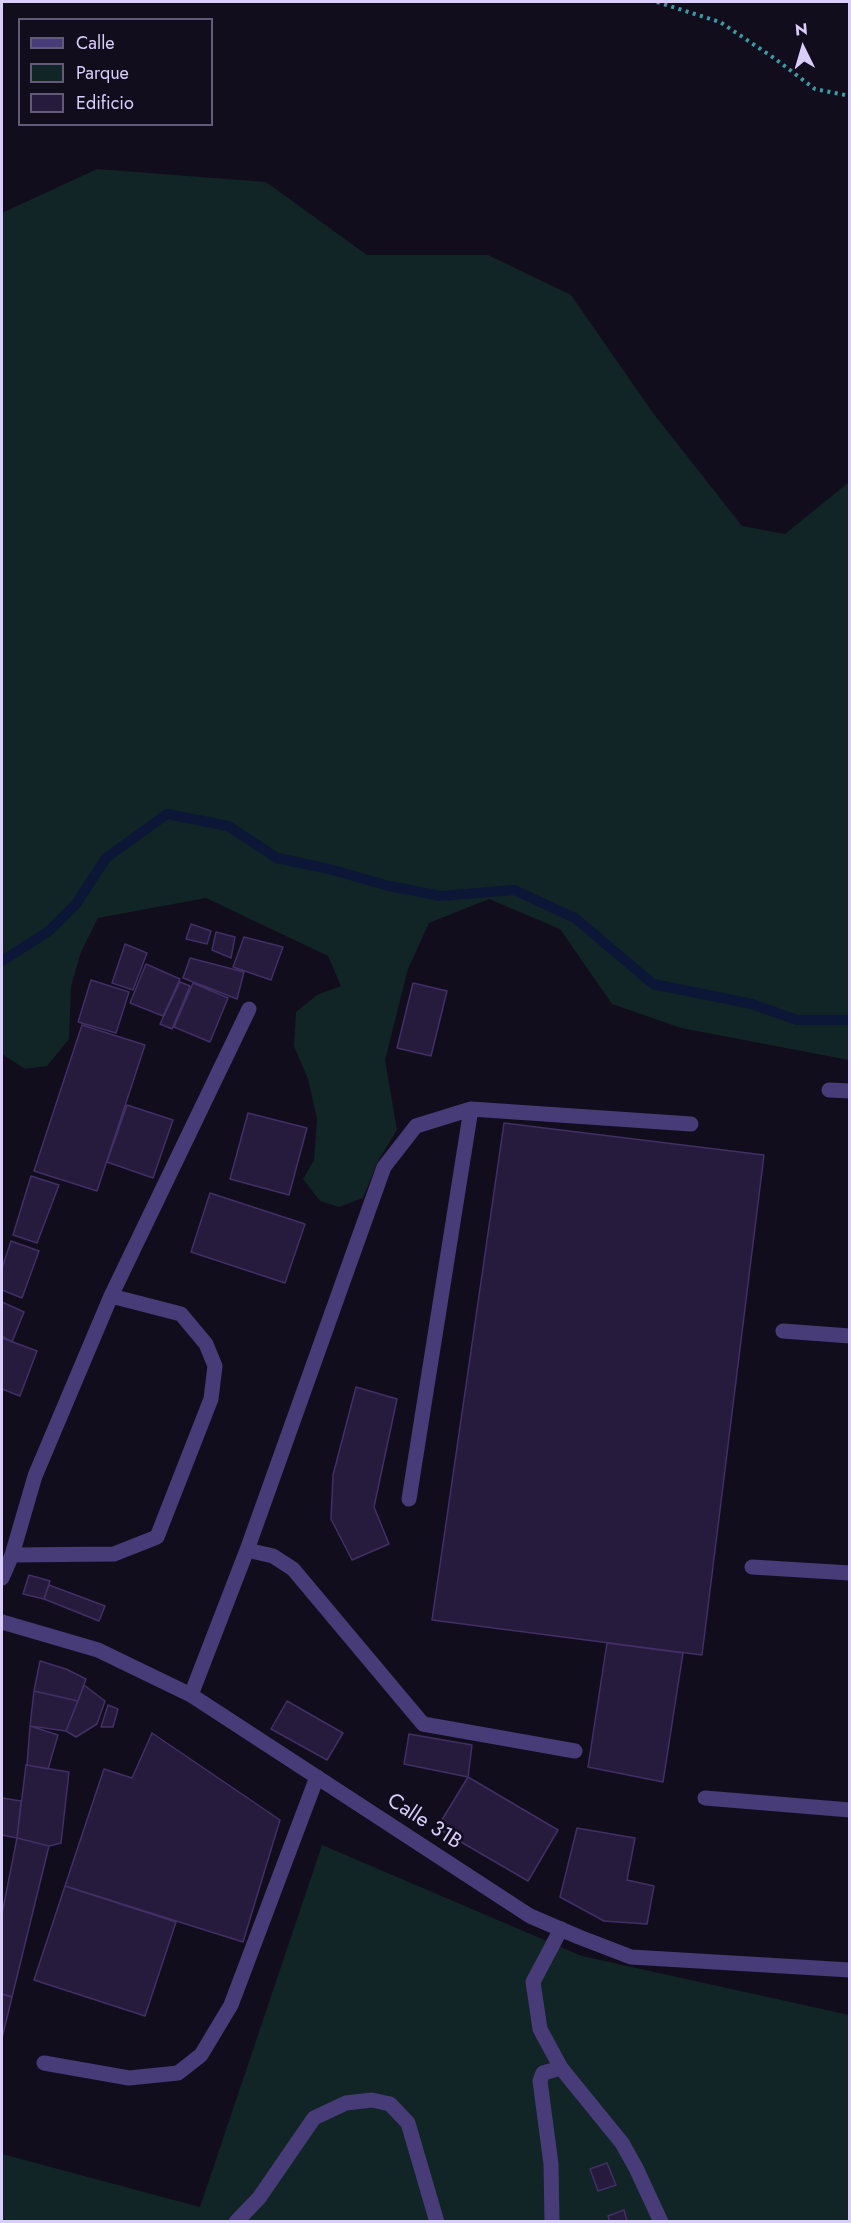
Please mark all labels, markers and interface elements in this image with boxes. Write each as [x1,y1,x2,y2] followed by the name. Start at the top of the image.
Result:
[18,18,213,126] legend
[773,18,833,78] north arrow
[794,18,809,42] text: N
[76,30,115,56] text: Calle
[76,60,129,86] text: Parque
[76,90,134,116] text: Edificio
[382,1789,466,1855] street label: Calle 31B

